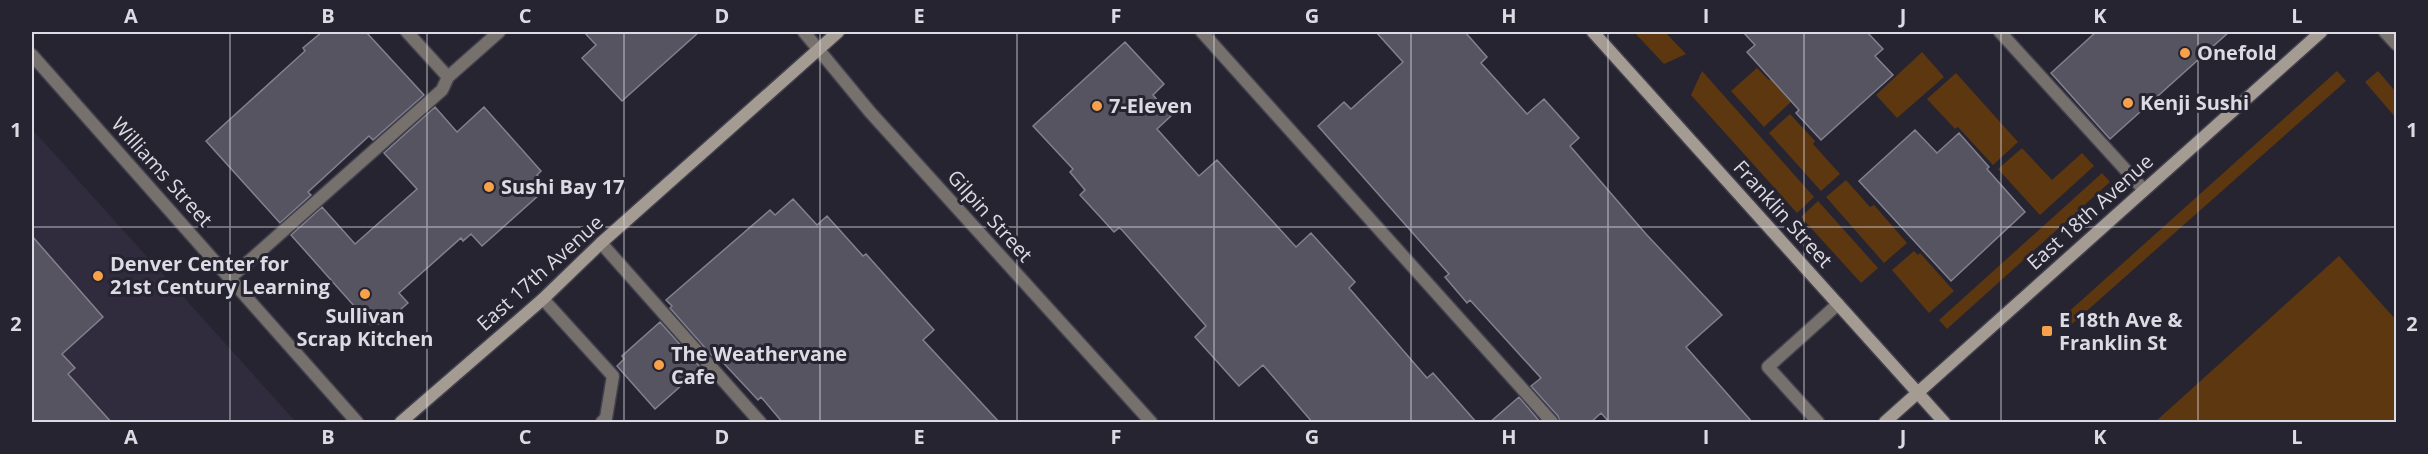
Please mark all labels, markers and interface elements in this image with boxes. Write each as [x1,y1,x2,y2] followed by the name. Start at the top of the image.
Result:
[124,2,138,29] text: A
[321,2,335,29] text: B
[519,2,532,29] text: C
[715,2,729,29] text: D
[913,2,925,29] text: E
[1111,2,1121,29] text: F
[1305,2,1319,29] text: G
[1501,2,1517,29] text: H
[1703,2,1709,29] text: I
[1898,2,1906,29] text: J
[2093,2,2107,29] text: K
[2291,2,2303,29] text: L
[2197,39,2277,66] place label: Onefold
[2178,46,2192,60] marker: Onefold
[2140,89,2249,116] place label: Kenji Sushi
[1109,92,1192,119] place label: 7-Eleven
[2121,96,2135,110] marker: Kenji Sushi
[1090,99,1104,113] marker: 7-Eleven
[106,111,219,232] street label: Williams Street
[10,116,22,143] text: 1
[2406,116,2418,143] text: 1
[2021,148,2159,276] street label: East 18th Avenue
[1728,154,1839,273] street label: Franklin Street
[942,164,1039,268] street label: Gilpin Street
[501,173,625,200] place label: Sushi Bay 17
[482,180,496,194] marker: Sushi Bay 17
[471,209,609,337] street label: East 17th Avenue
[110,250,331,300] place label: Denver Center for 21st Century Learning
[91,269,105,283] marker: Denver Center for 21st Century Learning
[358,287,372,301] marker: Sullivan Scrap Kitchen
[297,302,433,352] place label: Sullivan Scrap Kitchen
[2059,306,2182,356] place label: E 18th Ave & Franklin St
[10,310,22,337] text: 2
[2406,310,2418,337] text: 2
[2040,324,2054,338] marker: E 18th Ave & Franklin St
[671,340,847,390] place label: The Weathervane Cafe
[652,358,666,372] marker: The Weathervane Cafe
[124,423,138,450] text: A
[321,423,335,450] text: B
[519,423,532,450] text: C
[715,423,729,450] text: D
[913,423,925,450] text: E
[1111,423,1121,450] text: F
[1305,423,1319,450] text: G
[1501,423,1517,450] text: H
[1703,423,1709,450] text: I
[1898,423,1906,450] text: J
[2093,423,2107,450] text: K
[2291,423,2303,450] text: L

